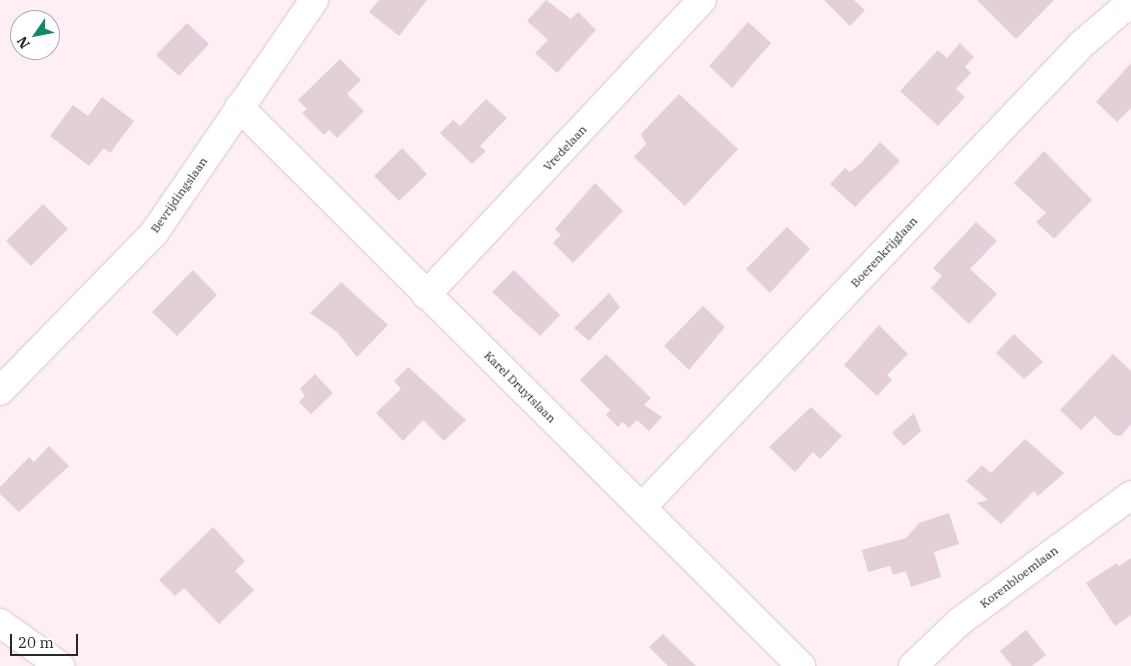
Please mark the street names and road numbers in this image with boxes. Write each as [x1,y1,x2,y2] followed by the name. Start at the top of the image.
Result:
[540,122,590,174] street label: Vredelaan
[148,154,210,236] street label: Bevrijdingslaan
[848,214,920,290] street label: Boerenkrijglaan
[481,348,559,426] street label: Karel Druytslaan
[977,543,1061,611] street label: Korenbloemlaan

